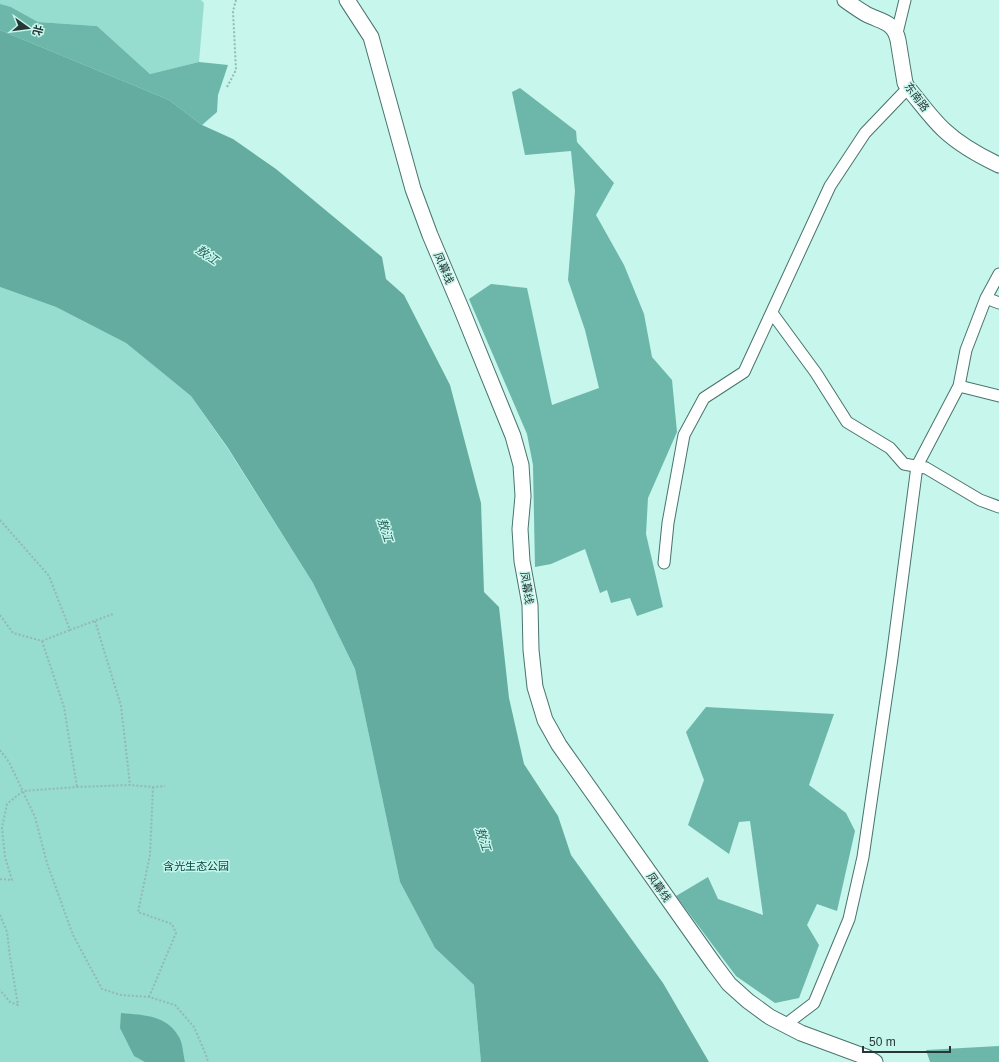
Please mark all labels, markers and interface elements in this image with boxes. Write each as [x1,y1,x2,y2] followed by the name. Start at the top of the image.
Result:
[8,8,48,48] north arrow
[31,24,45,37] text: 北
[902,80,932,114] street label: 东南路
[193,242,223,269] water label: 敖江
[432,250,456,286] street label: 凤幕线
[375,516,396,545] water label: 敖江
[518,571,536,605] street label: 凤幕线
[473,825,494,854] water label: 敖江
[163,860,229,872] park label: 含光生态公园
[645,870,673,904] street label: 凤幕线
[863,1028,950,1054] scale bar
[869,1035,896,1049] text: 50 m

